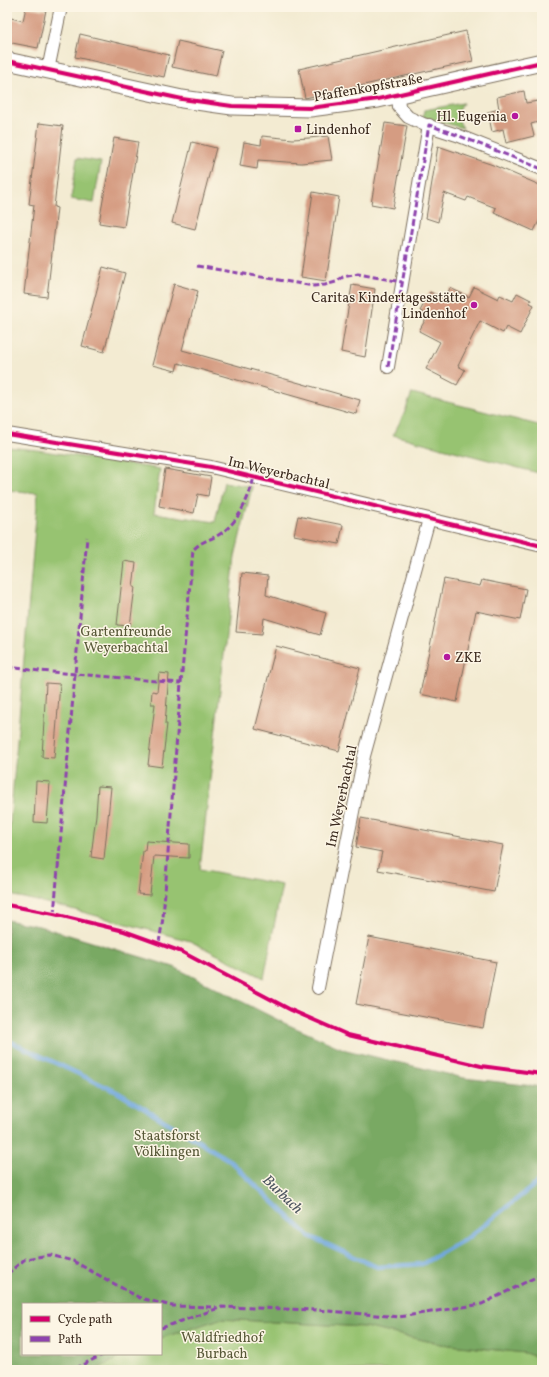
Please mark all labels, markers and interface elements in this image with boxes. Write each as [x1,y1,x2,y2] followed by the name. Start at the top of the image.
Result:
[312,69,425,107] street label: Pfaffenkopfstraße
[437,108,507,127] place label: Hl. Eugenia
[510,111,520,121] marker: Hl. Eugenia
[306,121,371,140] place label: Lindenhof
[293,124,303,134] marker: Lindenhof
[311,289,467,324] place label: Caritas Kindertagesstätte Lindenhof
[469,300,479,310] marker: Caritas Kindertagesstätte Lindenhof
[226,453,331,494] street label: Im Weyerbachtal
[81,623,172,658] park label: Gartenfreunde Weyerbachtal
[455,649,482,668] place label: ZKE
[442,652,452,662] marker: ZKE
[322,743,363,849] street label: Im Weyerbachtal
[134,1127,200,1162] park label: Staatsforst Völklingen
[257,1171,307,1220] water label: Burbach
[22,1303,162,1355] legend
[58,1312,113,1328] text: Cycle path
[181,1329,264,1364] park label: Waldfriedhof Burbach
[58,1332,82,1348] text: Path

